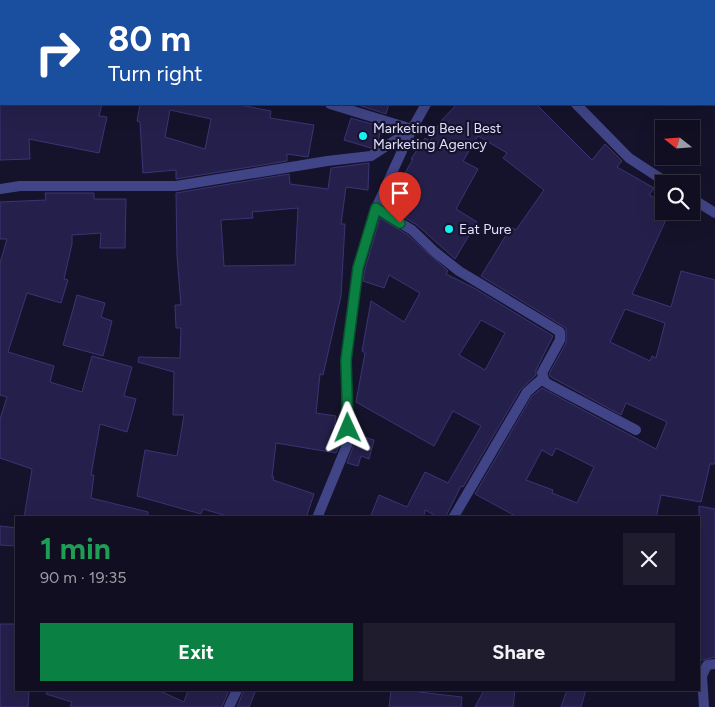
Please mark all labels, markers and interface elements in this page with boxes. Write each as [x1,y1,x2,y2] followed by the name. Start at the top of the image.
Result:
[108,18,191,60] text: 80 m
[25,20,90,85] icon: right
[108,60,203,87] text: Turn right
[373,120,501,153] place label: Marketing Bee | Best Marketing Agency
[655,120,700,165] north arrow
[655,120,700,220] map controls
[357,130,369,142] marker: Marketing Bee | Best Marketing Agency
[379,172,421,223] pin
[655,175,700,220] button: search
[386,179,414,207] icon: arrive
[459,221,512,238] place label: Eat Pure
[443,223,455,235] marker: Eat Pure
[321,401,373,453] position arrow
[40,530,111,567] text: 1 min
[623,533,675,585] button: close
[40,568,126,587] text: 90 m · 19:35
[40,623,353,681] button: Exit
[363,623,675,681] button: Share

